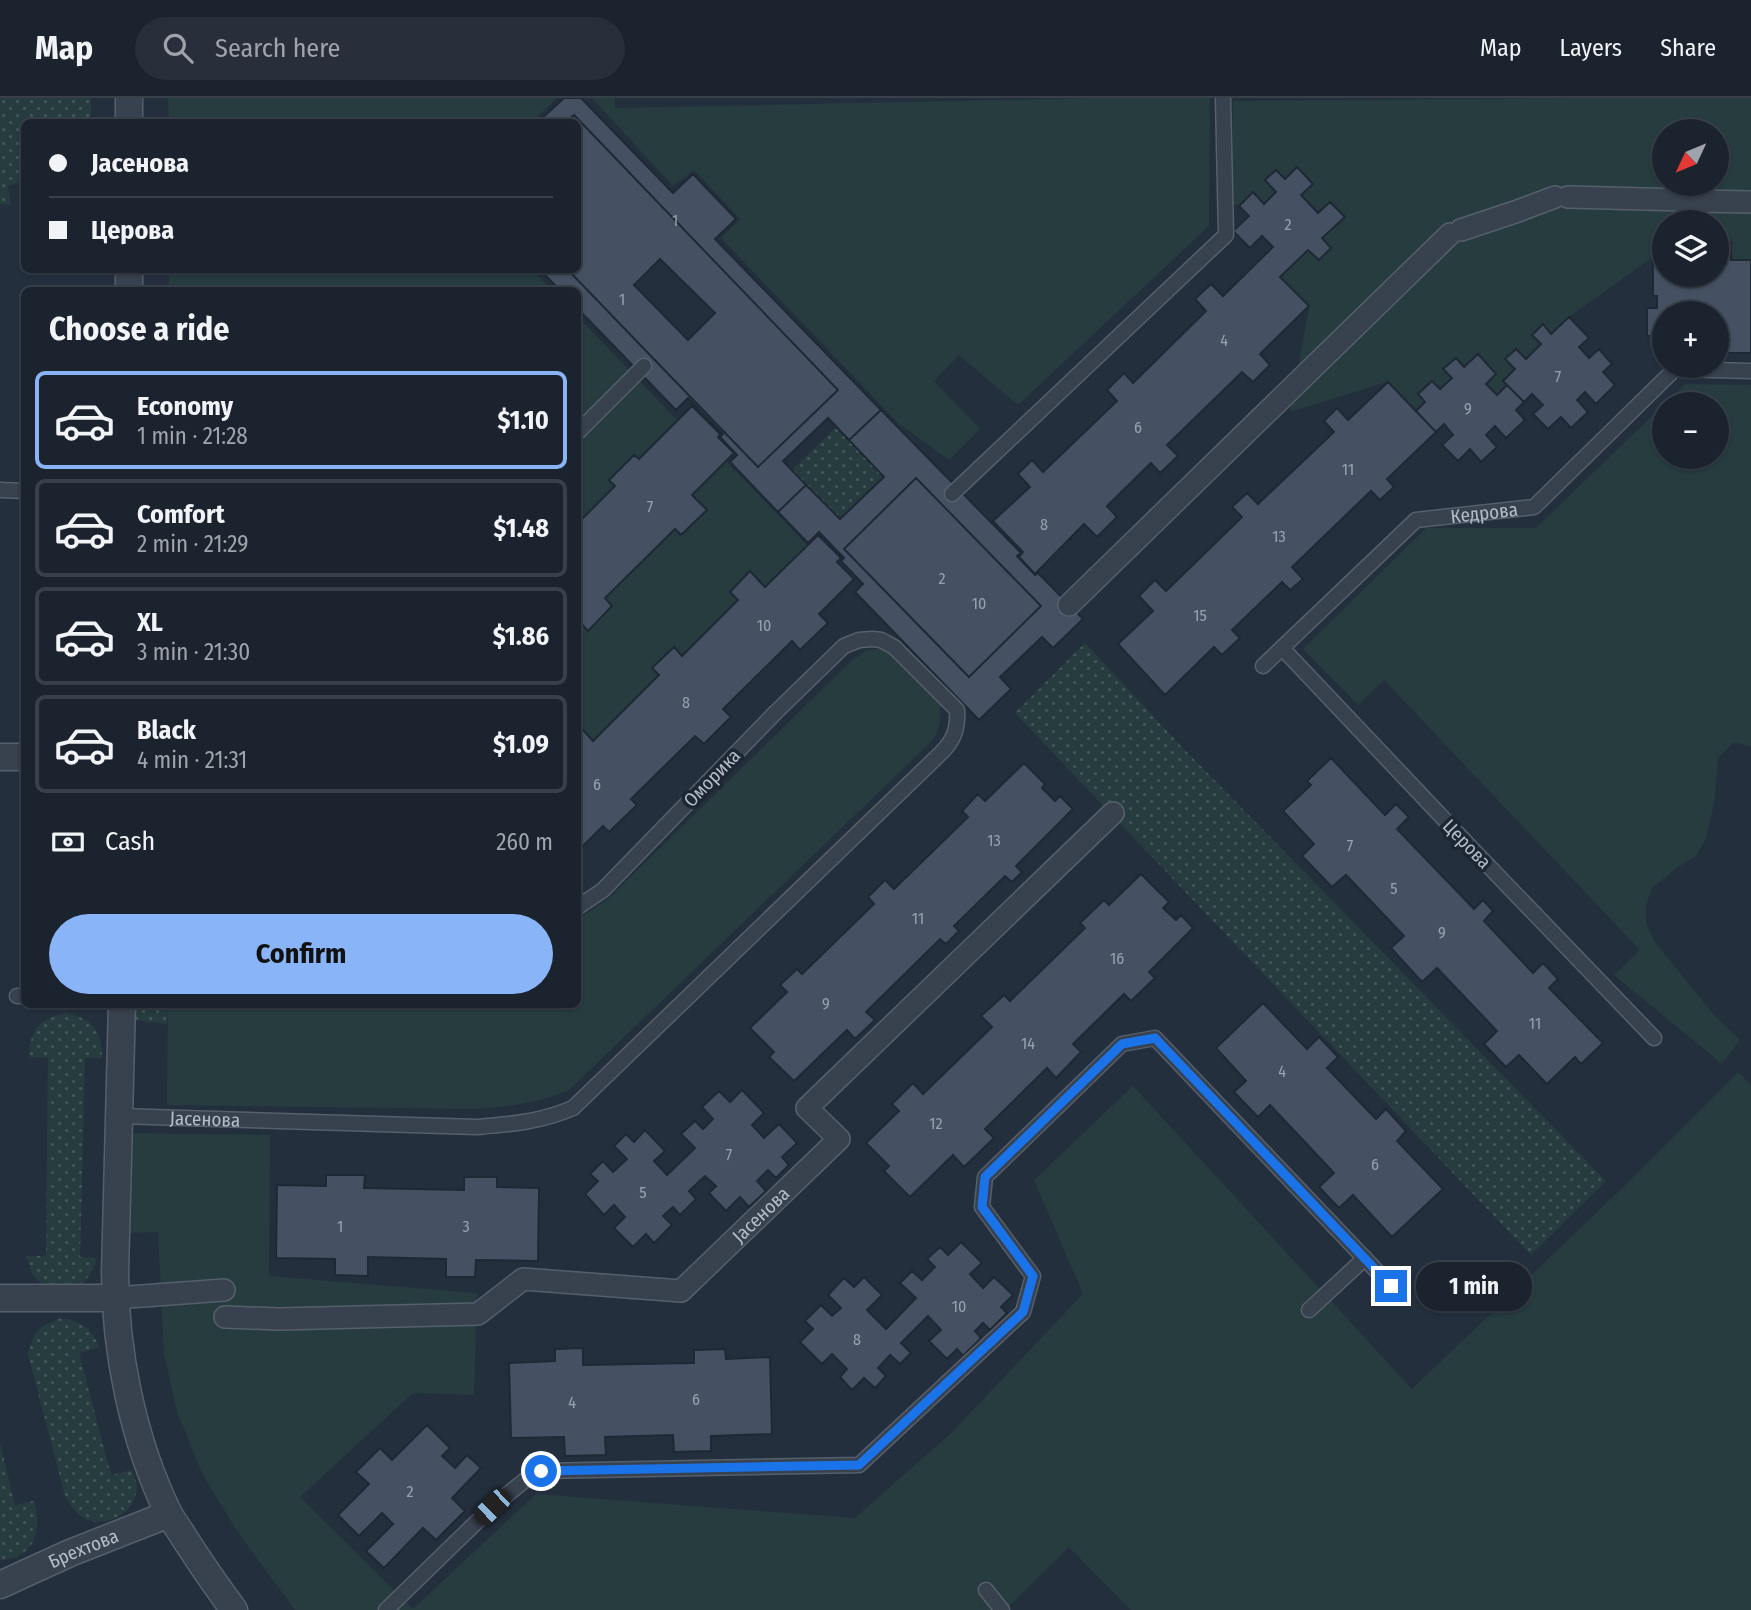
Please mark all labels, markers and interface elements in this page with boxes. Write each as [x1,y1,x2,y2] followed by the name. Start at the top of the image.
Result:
[135,17,625,80] search box
[35,28,93,68] text: Map
[159,29,197,67] icon: search
[215,33,340,64] text: Search here
[1480,34,1522,62] text: Map
[1560,34,1622,62] text: Layers
[1660,34,1716,62] text: Share
[1652,119,1729,196] north arrow
[1652,119,1729,469] map controls
[91,148,189,179] text: Јасенова
[1652,210,1729,287] button: layers
[672,211,678,230] house number: 1
[91,215,174,246] text: Церова
[1284,215,1292,234] house number: 2
[619,290,625,309] house number: 1
[1652,301,1729,378] button: +
[49,310,230,348] text: Choose a ride
[1220,331,1228,350] house number: 4
[1555,367,1562,386] house number: 7
[53,389,116,452] icon: car
[137,391,233,422] text: Economy
[1652,392,1729,469] button: −
[1464,399,1472,418] house number: 9
[497,405,549,436] text: $1.10
[1134,418,1142,437] house number: 6
[137,422,248,450] text: 1 min · 21:28
[1342,460,1354,479] house number: 11
[53,497,116,560] icon: car
[647,497,654,516] house number: 7
[1449,497,1519,528] street label: Кедрова
[137,499,225,530] text: Comfort
[494,513,549,544] text: $1.48
[1040,515,1048,534] house number: 8
[1272,527,1286,546] house number: 13
[137,530,248,558] text: 2 min · 21:29
[938,569,946,588] house number: 2
[972,594,986,613] house number: 10
[53,605,116,668] icon: car
[1193,606,1207,625] house number: 15
[137,607,163,638] text: XL
[757,616,771,635] house number: 10
[493,621,549,652] text: $1.86
[137,638,250,666] text: 3 min · 21:30
[682,693,690,712] house number: 8
[53,713,116,776] icon: car
[137,715,196,746] text: Black
[493,729,549,760] text: $1.09
[679,744,745,812] street label: Оморика
[137,746,247,774] text: 4 min · 21:31
[593,775,601,794] house number: 6
[1438,815,1496,873] street label: Церова
[49,823,87,861] icon: cash
[105,826,155,857] text: Cash
[496,828,553,856] text: 260 m
[987,831,1001,850] house number: 13
[1347,836,1354,855] house number: 7
[1390,879,1398,898] house number: 5
[912,909,924,928] house number: 11
[49,914,553,994] button: Confirm
[1438,923,1446,942] house number: 9
[1110,949,1124,968] house number: 16
[822,994,830,1013] house number: 9
[1529,1014,1541,1033] house number: 11
[1021,1034,1035,1053] house number: 14
[1278,1062,1286,1081] house number: 4
[169,1106,241,1131] street label: Јасенова
[929,1114,943,1133] house number: 12
[726,1145,733,1164] house number: 7
[1371,1155,1379,1174] house number: 6
[727,1182,794,1247] street label: Јасенова
[639,1183,647,1202] house number: 5
[337,1217,343,1236] house number: 1
[462,1217,470,1236] house number: 3
[1416,1262,1531,1310] callout: 1 min
[1375,1270,1407,1302] route end
[1449,1272,1499,1300] text: 1 min
[952,1297,966,1316] house number: 10
[853,1330,861,1349] house number: 8
[692,1390,700,1409] house number: 6
[568,1393,576,1412] house number: 4
[525,1455,557,1487] route start
[406,1482,414,1501] house number: 2
[470,1485,515,1529] car
[45,1524,121,1573] street label: Брехтова

